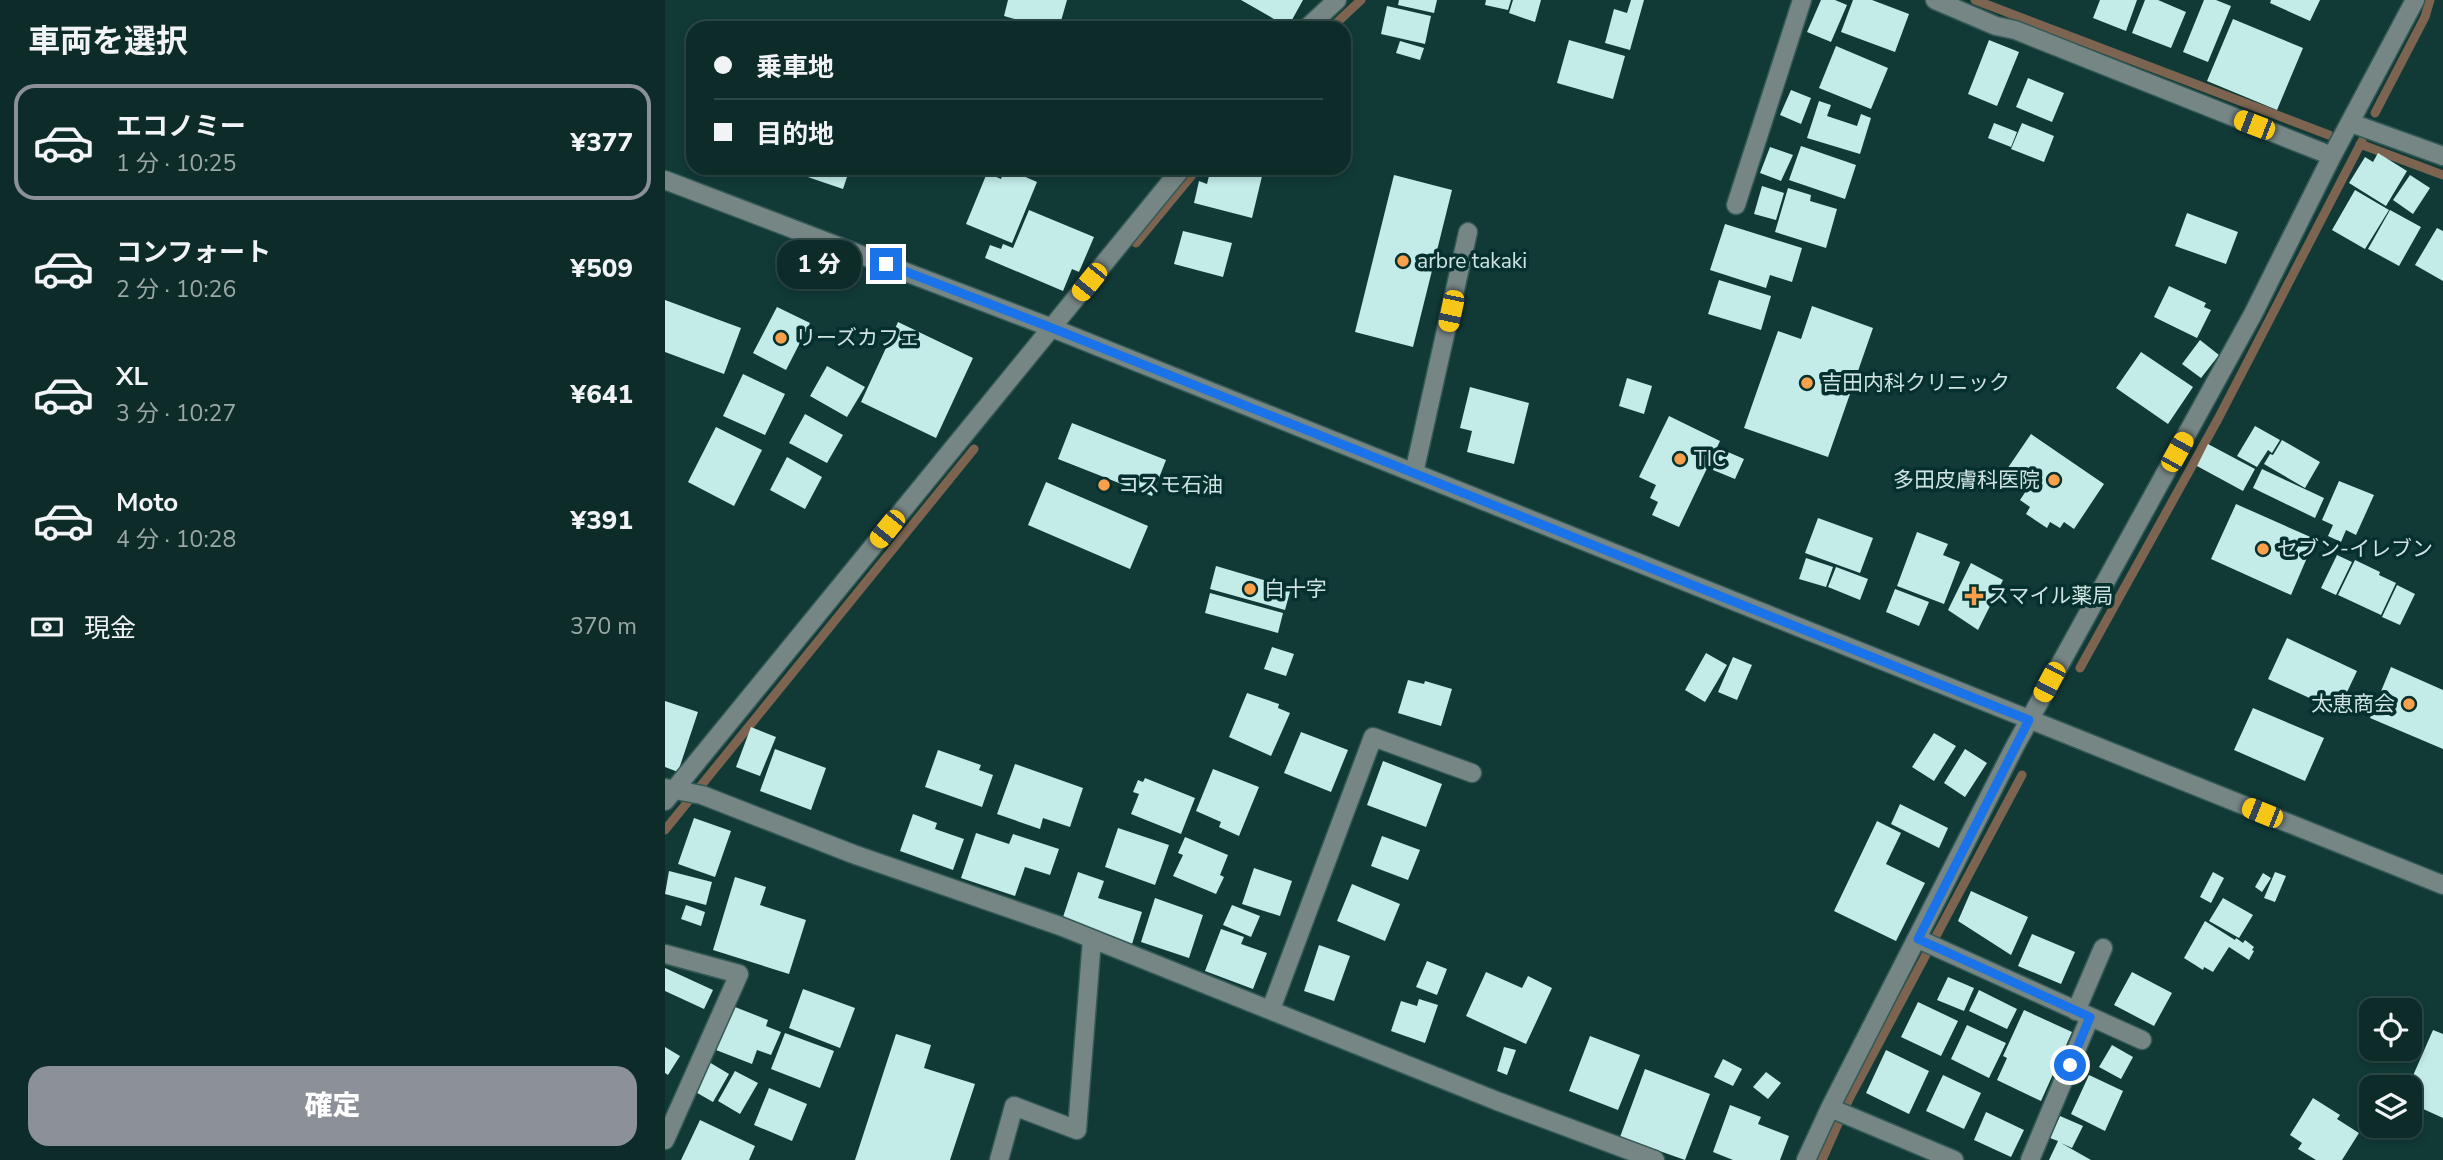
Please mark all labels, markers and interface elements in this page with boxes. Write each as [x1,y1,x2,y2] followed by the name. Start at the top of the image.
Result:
[28,20,188,63] text: 車両を選択
[756,50,834,85] text: 乗車地
[2231,108,2278,142] car
[116,109,246,144] text: エコノミー
[32,111,95,174] icon: car
[756,117,834,152] text: 目的地
[571,125,633,160] text: ¥377
[116,148,236,179] text: 1 分 · 10:25
[116,235,271,270] text: コンフォート
[32,237,95,300] icon: car
[778,240,861,288] callout: 1 分
[1417,247,1527,275] place label: arbre takaki
[870,248,902,280] route end
[797,249,841,280] text: 1 分
[571,251,633,286] text: ¥509
[1395,253,1411,269] marker: arbre takaki
[1068,259,1111,305] car
[116,274,236,305] text: 2 分 · 10:26
[1437,288,1466,334] car
[795,324,920,352] place label: リーズカフェ
[773,330,789,346] marker: リーズカフェ
[116,359,148,394] text: XL
[32,363,95,426] icon: car
[1821,369,2010,397] place label: 吉田内科クリニック
[1799,375,1815,391] marker: 吉田内科クリニック
[571,377,633,412] text: ¥641
[116,398,236,429] text: 3 分 · 10:27
[2158,429,2197,475] car
[1694,445,1726,473] place label: TIC
[1672,451,1688,467] marker: TIC
[1893,466,2040,494] place label: 多田皮膚科医院
[1118,471,1223,499] place label: コスモ石油
[2046,472,2062,488] marker: 多田皮膚科医院
[1096,477,1112,493] marker: コスモ石油
[116,485,178,520] text: Moto
[32,489,95,552] icon: car
[571,503,633,538] text: ¥391
[866,506,909,552] car
[116,524,236,555] text: 4 分 · 10:28
[2277,535,2433,563] place label: セブン-イレブン
[2255,541,2271,557] marker: セブン-イレブン
[1264,575,1327,603] place label: 白十字
[1242,581,1258,597] marker: 白十字
[1988,582,2113,610] place label: スマイル薬局
[1966,588,1982,604] marker: スマイル薬局
[28,608,66,646] icon: cash
[84,611,136,646] text: 現金
[570,611,637,642] text: 370 m
[2030,659,2069,705] car
[2311,690,2395,718] place label: 太恵商会
[2401,696,2417,712] marker: 太恵商会
[2239,795,2286,831] car
[2359,998,2422,1138] map controls
[2359,998,2422,1061] button: locate
[2054,1049,2086,1081] route start
[28,1066,637,1146] button: 確定
[2359,1075,2422,1138] button: layers

